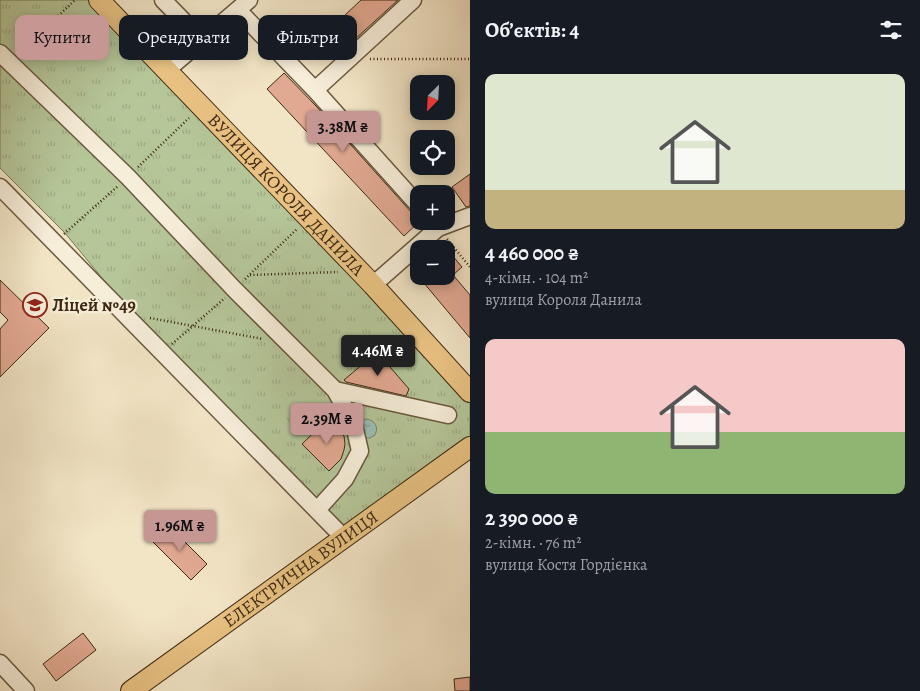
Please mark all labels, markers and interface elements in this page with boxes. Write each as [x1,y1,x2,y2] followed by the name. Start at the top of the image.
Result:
[15,15,109,60] chip: Купити
[119,15,248,60] chip: Орендувати
[258,15,357,60] chip: Фільтри
[485,16,579,44] text: Об’єктів: 4
[877,16,905,44] icon: filters
[410,75,455,120] north arrow
[410,75,455,285] map controls
[650,107,740,197] icon: home
[203,108,370,281] street label: ВУЛИЦЯ КОРОЛЯ ДАНИЛА
[297,110,389,153] pin: 3.38M ₴
[318,116,368,138] text: 3.38M ₴
[410,130,455,175] button: locate
[410,185,455,230] button: +
[485,239,579,267] text: 4 460 000 ₴
[410,240,455,285] button: −
[485,267,588,289] text: 4-кімн. · 104 m²
[485,289,642,311] text: вулиця Короля Данила
[22,292,48,318] school or university icon: Ліцей №49
[52,293,136,317] place label: Ліцей №49
[332,334,424,377] pin: 4.46M ₴
[352,340,404,362] text: 4.46M ₴
[650,372,740,462] icon: home
[281,402,373,445] pin: 2.39M ₴
[301,408,353,430] text: 2.39M ₴
[485,504,578,532] text: 2 390 000 ₴
[218,505,383,633] street label: ЕЛЕКТРИЧНА ВУЛИЦЯ
[134,510,226,552] pin: 1.96M ₴
[155,515,205,537] text: 1.96M ₴
[485,532,581,554] text: 2-кімн. · 76 m²
[485,554,647,576] text: вулиця Костя Гордієнка

